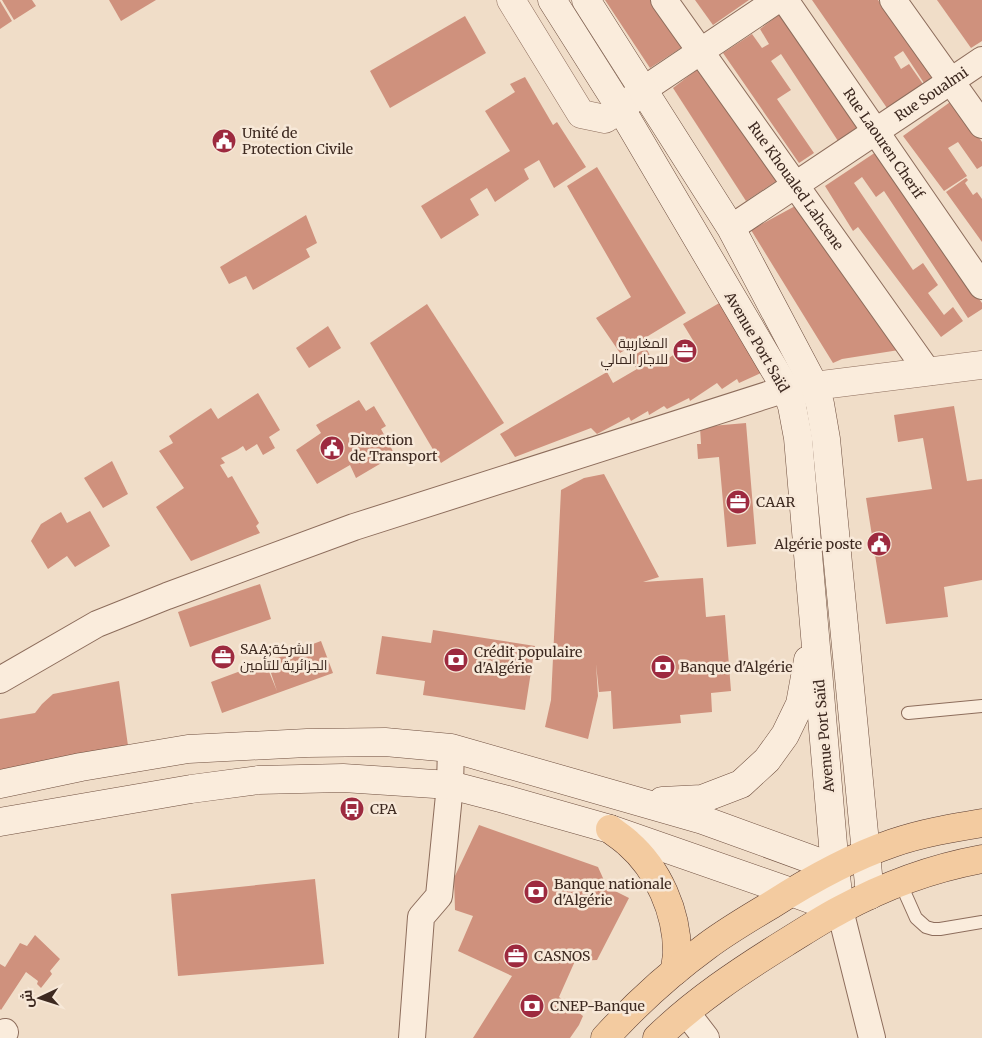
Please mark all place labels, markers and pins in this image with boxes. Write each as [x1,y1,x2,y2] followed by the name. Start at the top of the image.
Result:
[242,124,353,158] place label: Unité de Protection Civile
[211,128,237,154] public building icon: Unité de Protection Civile
[600,334,668,371] place label: المغاربية للاجار المالي
[672,338,698,364] office icon: المغاربية للاجار المالي
[350,431,438,465] place label: Direction de Transport
[319,435,345,461] public building icon: Direction de Transport
[725,489,751,515] office icon: CAAR
[756,493,796,511] place label: CAAR
[866,531,892,557] public building icon: Algérie poste
[773,535,862,553] place label: Algérie poste
[240,640,328,674] place label: SAA;الشركة الجزائرية للتأمين
[474,643,582,677] place label: Crédit populaire d'Algérie
[210,644,236,670] office icon: SAA;الشركة الجزائرية للتأمين
[443,647,469,673] bank icon: Crédit populaire d'Algérie
[650,654,676,680] bank icon: Banque d'Algérie
[680,658,793,676] place label: Banque d'Algérie
[339,796,365,822] bus stop icon: CPA
[370,800,397,818] place label: CPA
[554,875,672,909] place label: Banque nationale d'Algérie
[523,879,549,905] bank icon: Banque nationale d'Algérie
[503,943,529,969] office icon: CASNOS
[534,947,590,965] place label: CASNOS
[519,993,545,1019] bank icon: CNEP-Banque
[550,997,645,1015] place label: CNEP-Banque

